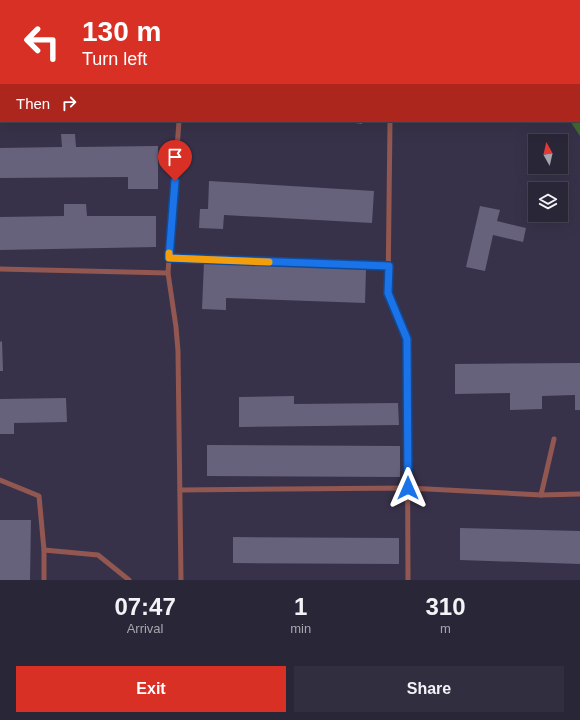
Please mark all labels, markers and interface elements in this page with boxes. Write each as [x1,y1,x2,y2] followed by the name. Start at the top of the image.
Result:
[16,16,68,68] icon: left
[82,16,161,47] text: 130 m
[82,49,147,69] text: Turn left
[58,92,80,114] icon: right
[16,95,50,112] text: Then
[528,134,568,174] north arrow
[528,134,568,222] map controls
[158,140,192,181] pin
[164,146,186,168] icon: arrive
[528,182,568,222] button: layers
[387,467,429,509] position arrow
[114,593,176,620] text: 07:47
[294,593,307,620] text: 1
[426,593,466,620] text: 310
[127,621,164,636] text: Arrival
[290,621,311,636] text: min
[440,621,451,636] text: m
[16,666,286,712] button: Exit
[294,666,564,712] button: Share

